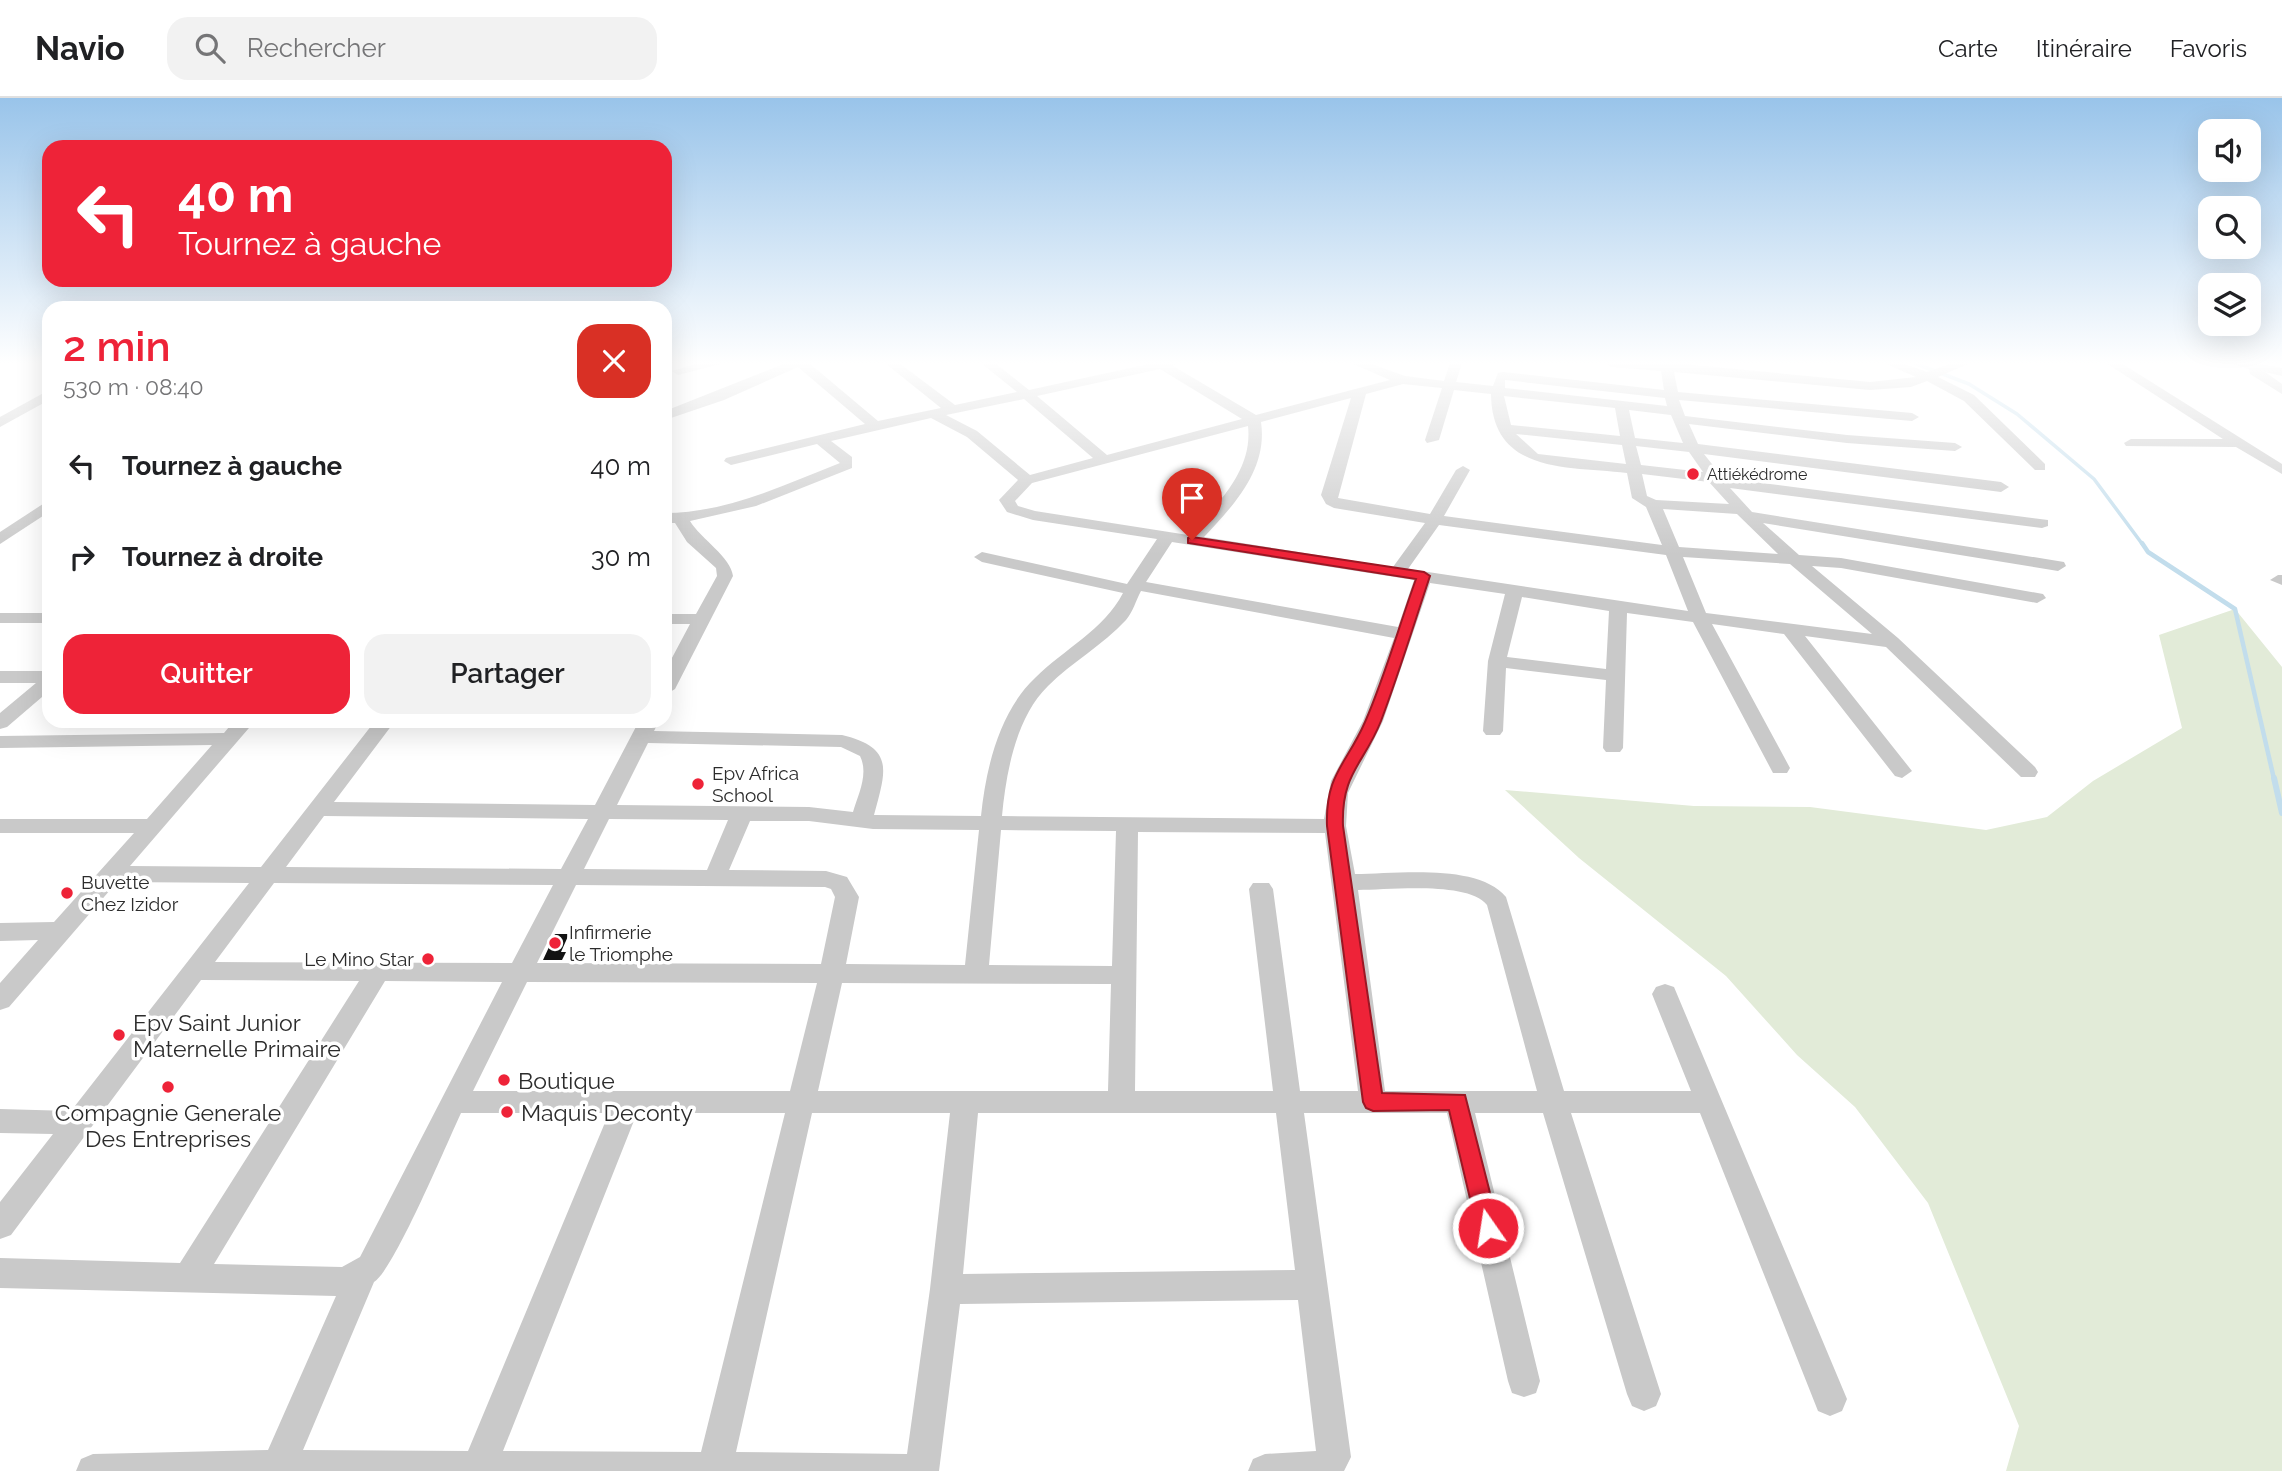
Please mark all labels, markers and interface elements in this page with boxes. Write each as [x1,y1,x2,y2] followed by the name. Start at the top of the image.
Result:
[167,17,657,80] search box
[35,29,125,68] text: Navio
[191,29,229,67] icon: search
[247,33,386,63] text: Rechercher
[1938,34,1998,63] text: Carte
[2036,34,2132,63] text: Itinéraire
[2170,34,2247,63] text: Favoris
[2198,119,2261,336] map controls
[2198,119,2261,182] button: sound
[178,166,293,223] text: 40 m
[63,168,154,259] icon: left
[2198,196,2261,259] button: search
[178,225,441,262] text: Tournez à gauche
[2198,273,2261,336] button: layers
[63,322,171,371] text: 2 min
[577,324,651,398] button: close
[63,373,204,400] text: 530 m · 08:40
[63,447,101,485] icon: left
[122,451,342,481] text: Tournez à gauche
[590,451,651,481] text: 40 m
[1707,465,1807,484] place label: Attiékédrome
[1685,466,1701,482] marker: Attiékédrome
[1162,468,1222,540] pin
[1173,479,1211,517] icon: arrive
[63,538,101,576] icon: right
[122,542,323,572] text: Tournez à droite
[591,542,651,572] text: 30 m
[63,634,350,714] button: Quitter
[364,634,651,714] button: Partager
[712,762,799,806] place label: Epv Africa School
[690,776,706,792] marker: Epv Africa School
[81,871,179,915] place label: Buvette Chez Izidor
[59,885,75,901] marker: Buvette Chez Izidor
[569,921,673,965] place label: Infirmerie le Triomphe
[547,935,563,951] marker: Infirmerie le Triomphe
[304,948,414,970] place label: Le Mino Star
[420,951,436,967] marker: Le Mino Star
[133,1009,341,1062] place label: Epv Saint Junior Maternelle Primaire
[111,1027,127,1043] marker: Epv Saint Junior Maternelle Primaire
[518,1067,615,1094] place label: Boutique
[496,1072,512,1088] marker: Boutique
[160,1079,176,1095] marker: Compagnie Generale Des Entreprises
[55,1099,281,1152] place label: Compagnie Generale Des Entreprises
[521,1099,693,1126] place label: Maquis Deconty
[499,1104,515,1120] marker: Maquis Deconty
[1451,1191,1525,1265] position arrow

